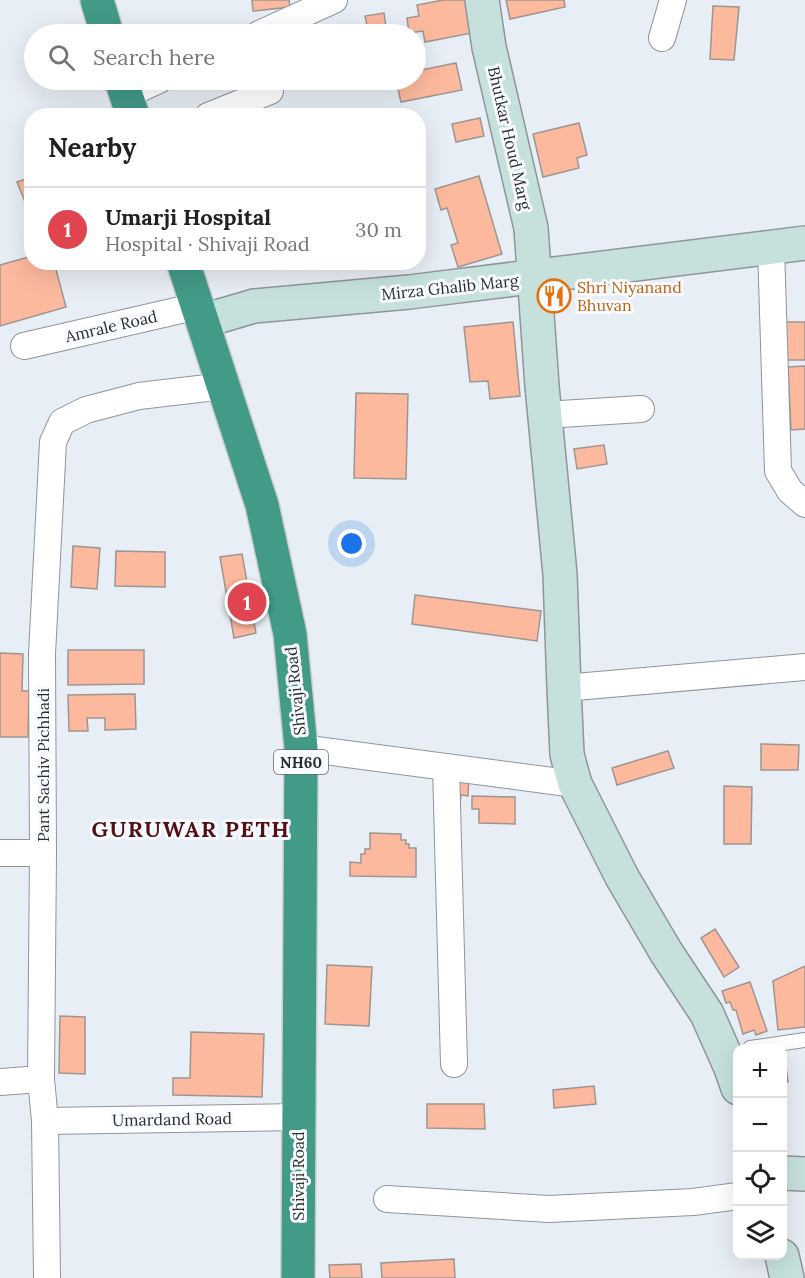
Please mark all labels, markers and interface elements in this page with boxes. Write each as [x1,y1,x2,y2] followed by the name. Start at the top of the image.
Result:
[24,24,426,90] search box
[45,41,78,74] icon: search
[93,43,215,71] text: Search here
[484,64,536,213] street label: Bhutkar Houd Marg
[48,131,136,164] text: Nearby
[105,203,271,231] text: Umarji Hospital
[63,217,72,242] text: 1
[355,217,402,242] text: 30 m
[105,231,310,256] text: Hospital · Shivaji Road
[380,270,521,304] street label: Mirza Ghalib Marg
[577,277,682,315] place label: Shri Niyanand Bhuvan
[536,278,572,314] restaurant icon: Shri Niyanand Bhuvan
[62,306,159,347] street label: Amrale Road
[337,529,366,558] your location
[228,580,266,624] pin: 1
[280,645,310,736] street label: Shivaji Road
[33,688,53,842] street label: Pant Sachiv Pichhadi
[274,750,328,774] road number: NH60
[92,815,291,843] district label: GURUWAR PETH
[733,1044,787,1260] map controls
[733,1044,787,1098] button: +
[733,1098,787,1152] button: −
[112,1108,233,1130] street label: Umardand Road
[288,1131,308,1221] street label: Shivaji Road
[733,1152,787,1206] button: locate
[733,1206,787,1260] button: layers

